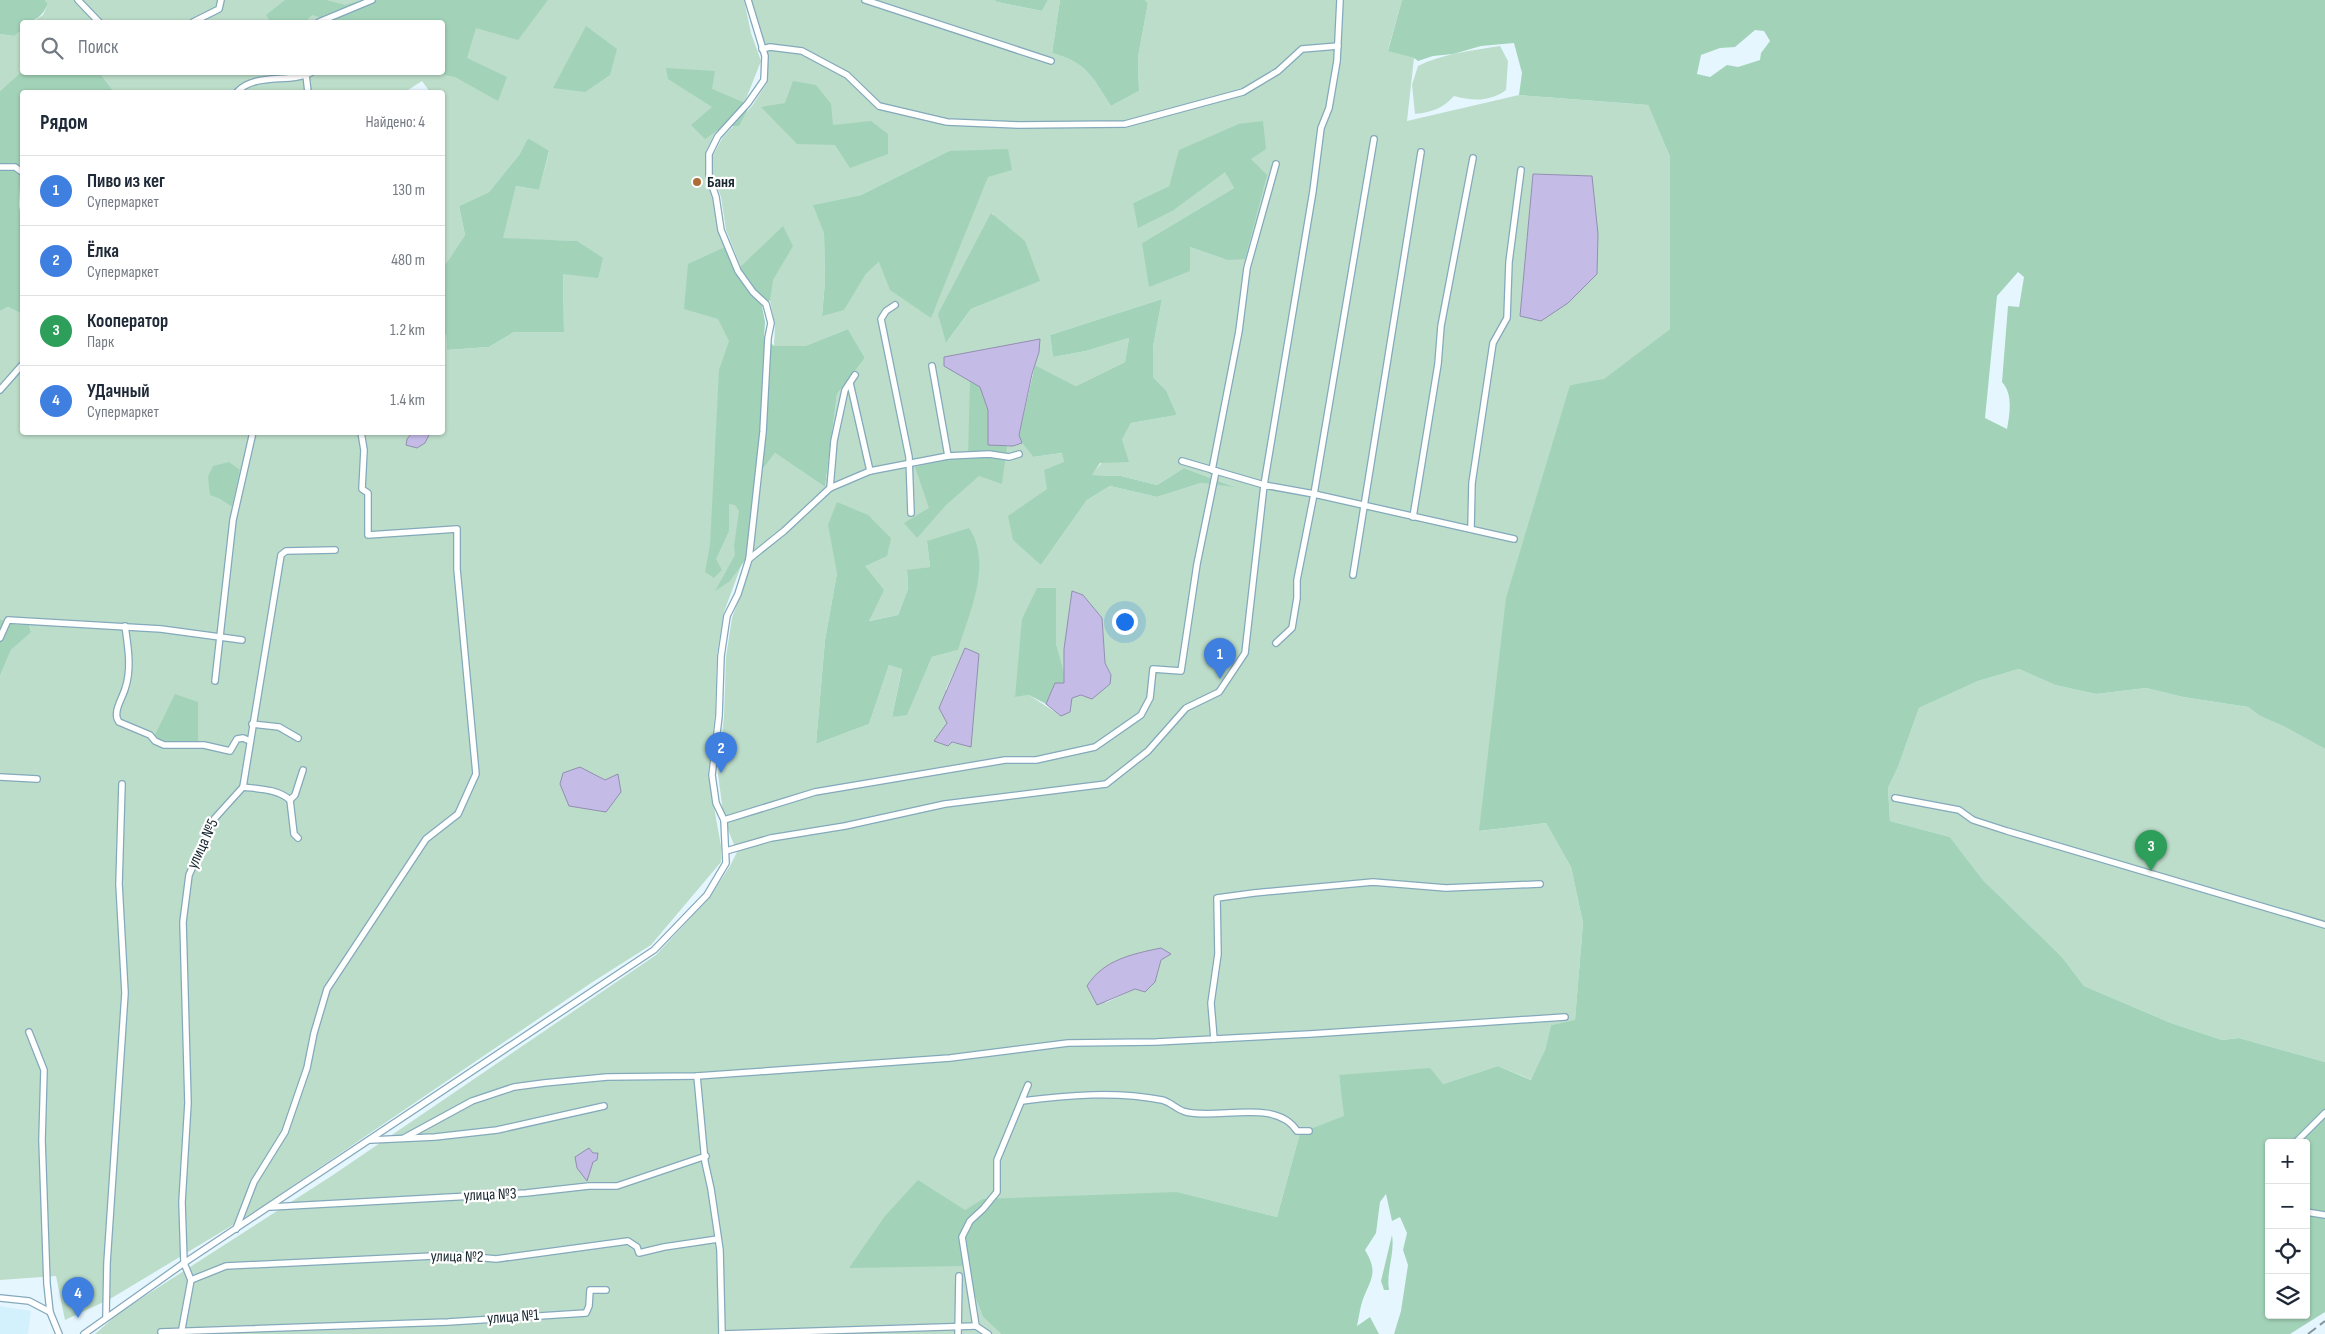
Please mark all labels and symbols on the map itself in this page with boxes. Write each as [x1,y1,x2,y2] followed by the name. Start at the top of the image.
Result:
[707,173,735,192] place label: Баня
[691,176,703,188] marker: Баня
[1112,609,1138,635] your location
[1204,638,1236,679] pin: 1
[705,732,737,773] pin: 2
[183,816,223,872] street label: улица №5
[2135,830,2167,871] pin: 3
[463,1185,517,1205] street label: улица №3
[430,1247,484,1267] street label: улица №2
[62,1277,94,1318] pin: 4
[486,1306,540,1328] street label: улица №1

